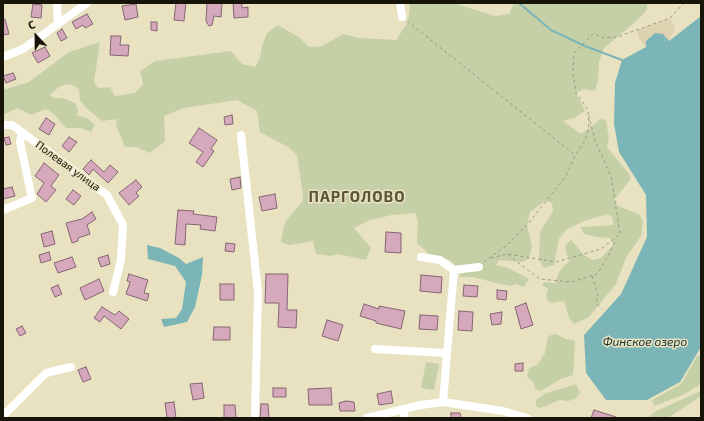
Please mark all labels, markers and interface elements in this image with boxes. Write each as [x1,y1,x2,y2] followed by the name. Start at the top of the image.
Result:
[16,16,56,56] north arrow
[26,17,37,32] text: С
[33,138,103,194] street label: Полевая улица
[308,188,406,206] district label: ПАРГОЛОВО
[603,335,687,349] water label: Финское озеро

